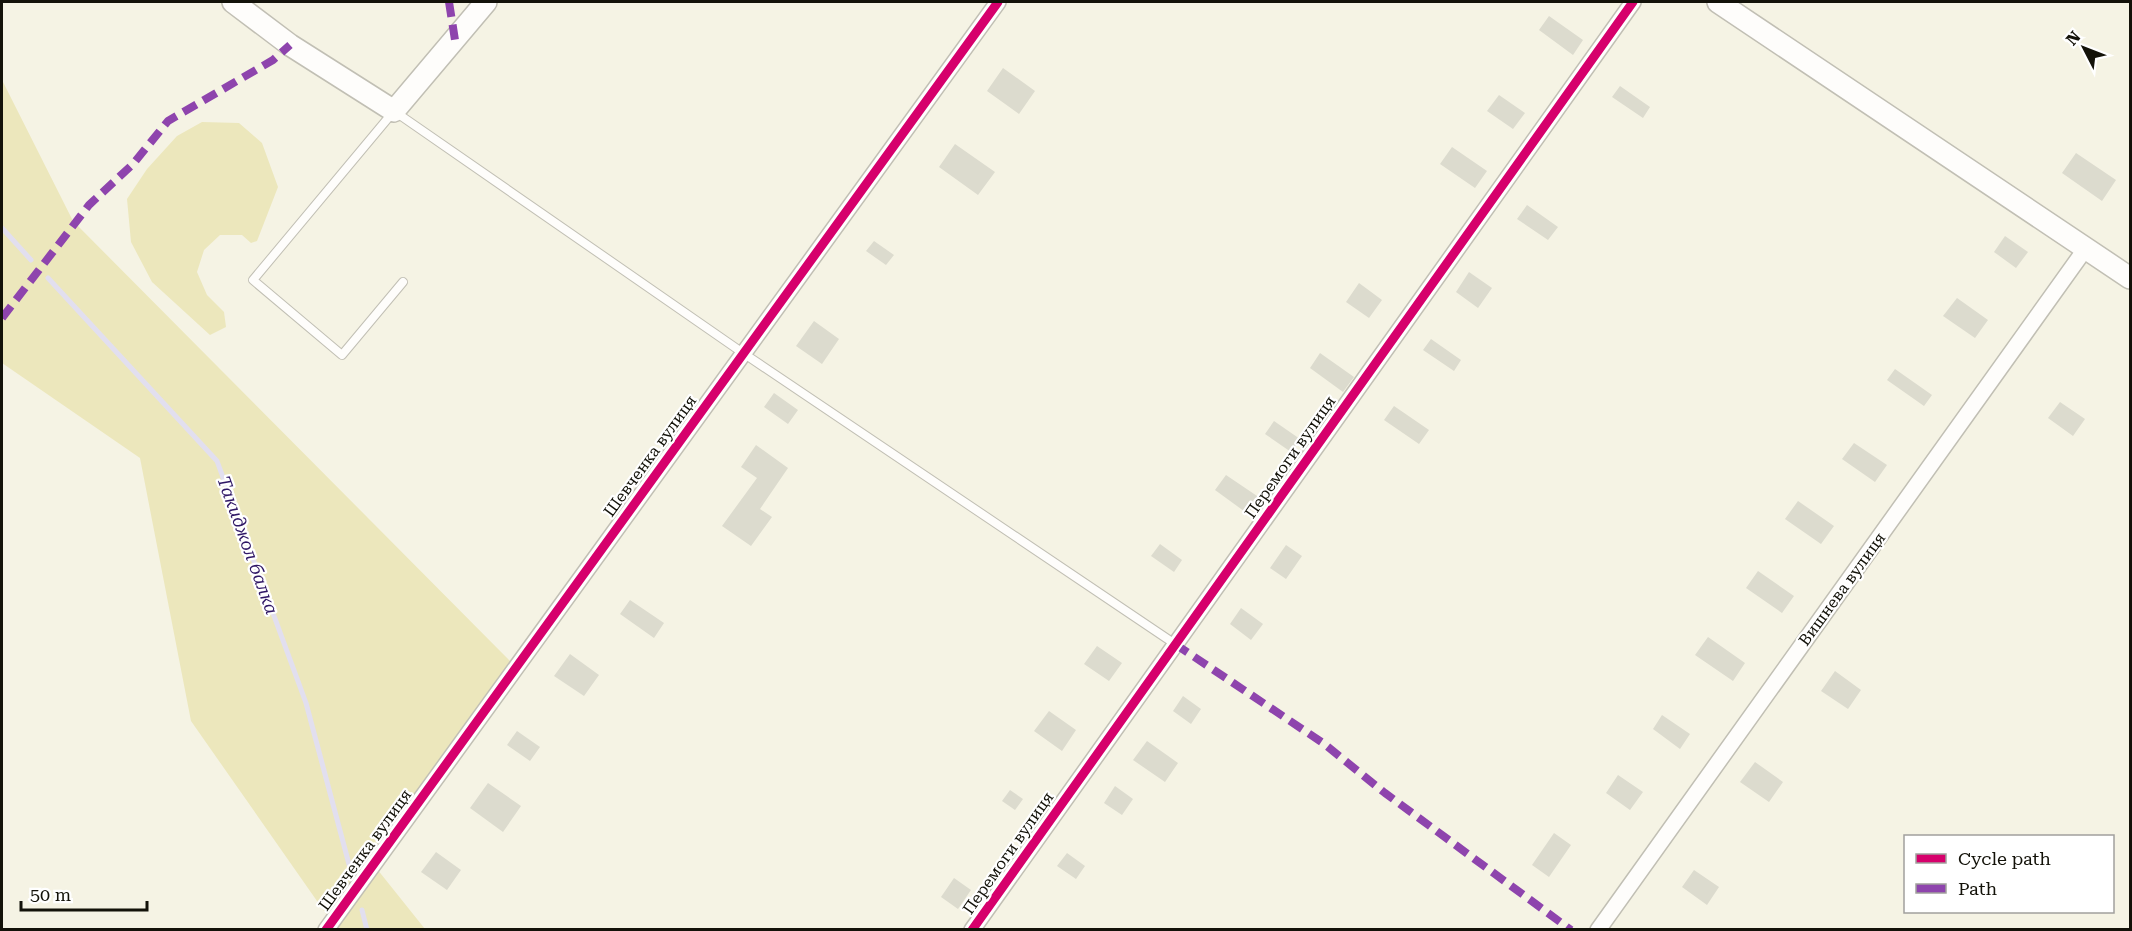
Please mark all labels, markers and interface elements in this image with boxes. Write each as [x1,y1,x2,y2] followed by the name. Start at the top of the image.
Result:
[2054,18,2114,78] north arrow
[2062,27,2084,49] text: N
[600,392,700,520] street label: Шевченка вулиця
[1241,392,1339,522] street label: Перемоги вулиця
[213,473,283,617] water label: Такиджол балка
[1795,529,1889,649] street label: Вишнева вулиця
[315,786,415,914] street label: Шевченка вулиця
[959,788,1057,918] street label: Перемоги вулиця
[1904,835,2114,913] legend
[1958,848,2051,869] text: Cycle path
[21,874,147,912] scale bar
[1958,878,1997,899] text: Path
[30,884,71,905] text: 50 m

